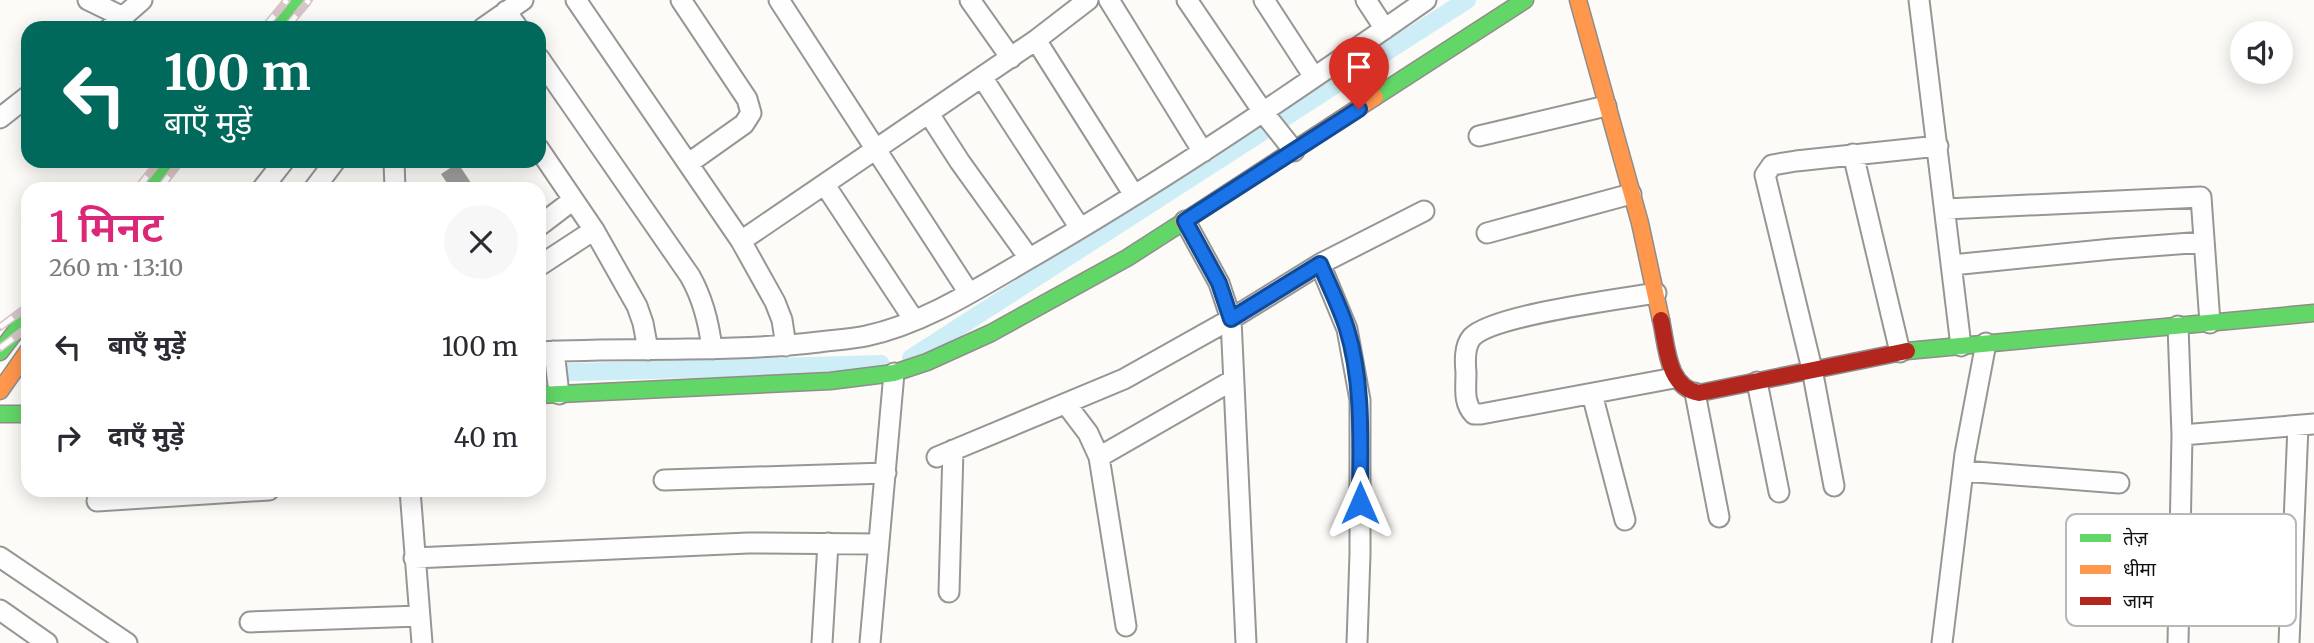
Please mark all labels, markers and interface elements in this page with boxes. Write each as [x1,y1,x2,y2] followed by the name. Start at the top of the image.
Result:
[2230,21,2293,84] map controls
[2230,21,2293,84] button: sound
[1329,37,1389,109] pin
[164,42,311,103] text: 100 m
[1340,48,1378,86] icon: arrive
[49,49,140,140] icon: left
[164,103,252,143] text: बाएँ मुड़ें
[49,201,163,253] text: 1 मिनट
[444,205,518,279] button: close
[49,253,183,282] text: 260 m · 13:10
[49,328,87,366] icon: left
[108,328,185,361] text: बाएँ मुड़ें
[442,330,518,363] text: 100 m
[49,419,87,457] icon: right
[108,419,184,452] text: दाएँ मुड़ें
[454,421,518,454] text: 40 m
[1323,466,1397,540] position arrow
[2066,514,2296,626] legend
[2123,526,2149,550] text: तेज़
[2123,557,2157,581] text: धीमा
[2123,589,2154,613] text: जाम

